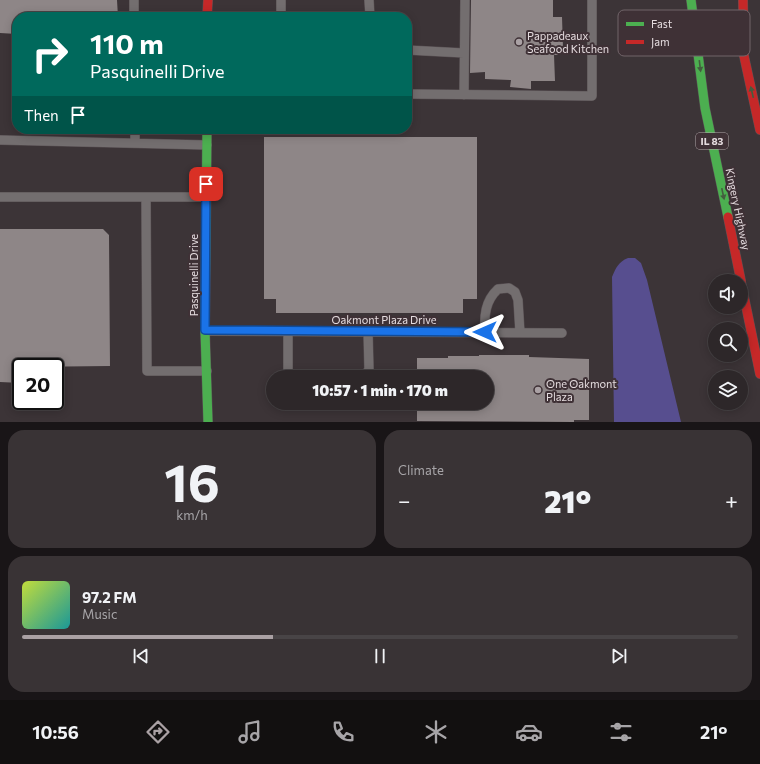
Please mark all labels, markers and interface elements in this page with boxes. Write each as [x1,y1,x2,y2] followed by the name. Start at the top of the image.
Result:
[618,10,750,56] legend
[651,17,673,30] text: Fast
[90,26,164,60] text: 110 m
[24,28,76,80] icon: right
[527,29,609,55] place label: Pappadeaux Seafood Kitchen
[651,35,670,49] text: Jam
[514,37,524,47] marker: Pappadeaux Seafood Kitchen
[90,60,225,82] text: Pasquinelli Drive
[697,60,703,73] one-way arrow
[748,86,754,98] one-way arrow
[67,104,89,126] icon: arrive
[24,106,59,124] text: Then
[696,133,728,149] road number: IL 83
[189,167,223,201] pin
[723,167,754,251] street label: Kingery Highway
[195,173,217,195] icon: arrive
[720,188,726,200] one-way arrow
[187,234,200,316] street label: Pasquinelli Drive
[708,274,748,410] map controls
[708,274,748,314] button: sound
[464,311,506,353] position arrow
[331,313,437,326] street label: Oakmont Plaza Drive
[708,322,748,362] button: search
[12,358,64,410] speed limit sign: 20
[708,370,748,410] button: layers
[546,377,617,403] place label: One Oakmont Plaza
[312,381,448,399] text: 10:57 · 1 min · 170 m
[533,385,543,395] marker: One Oakmont Plaza
[164,449,220,513] text: 16
[398,462,444,478] text: Climate
[544,482,591,519] text: 21°
[398,487,411,514] text: −
[725,487,738,514] text: +
[176,507,208,523] text: km/h
[82,588,137,606] text: 97.2 FM
[82,606,117,622] text: Music
[130,645,152,667] icon: previous
[369,645,391,667] icon: pause
[608,645,630,667] icon: next
[144,718,172,746] icon: directions
[236,718,264,746] icon: music
[329,718,357,746] icon: phone
[422,718,450,746] icon: climate
[515,718,543,746] icon: car
[607,718,635,746] icon: filters
[32,721,79,743] text: 10:56
[700,721,728,743] text: 21°

